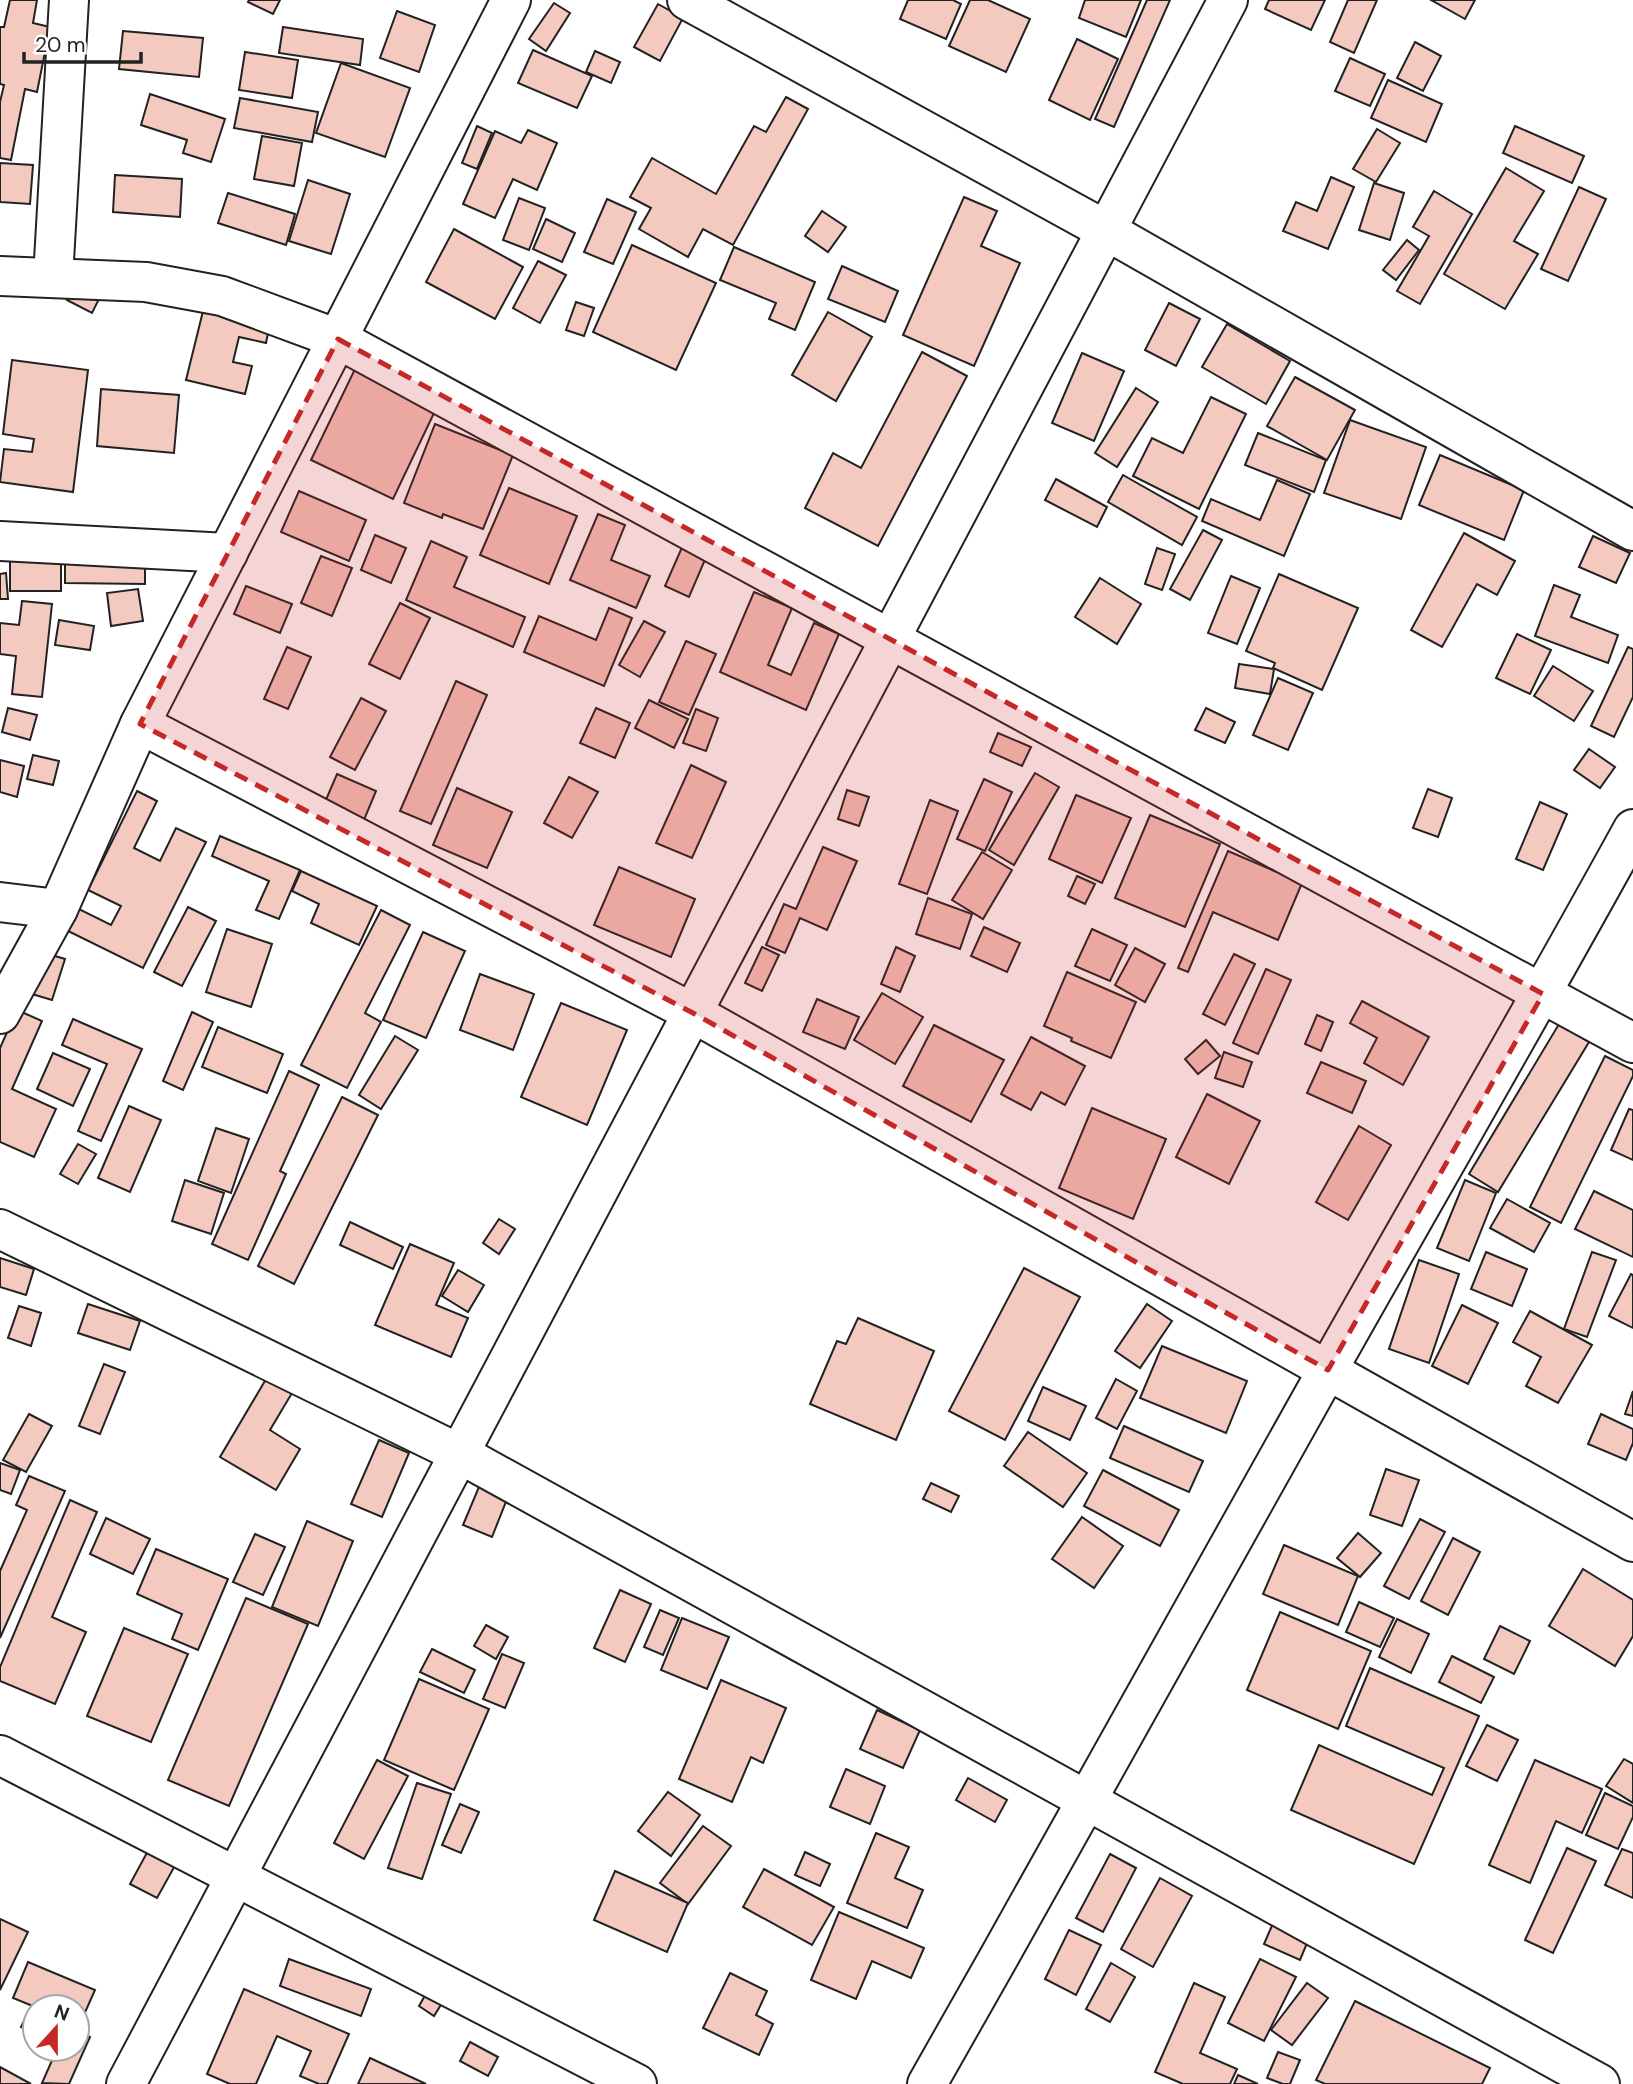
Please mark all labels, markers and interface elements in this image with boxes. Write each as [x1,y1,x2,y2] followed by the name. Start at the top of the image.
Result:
[24,21,142,65] scale bar
[35,31,86,59] text: 20 m
[21,1993,91,2063] north arrow
[51,1998,73,2027] text: N

